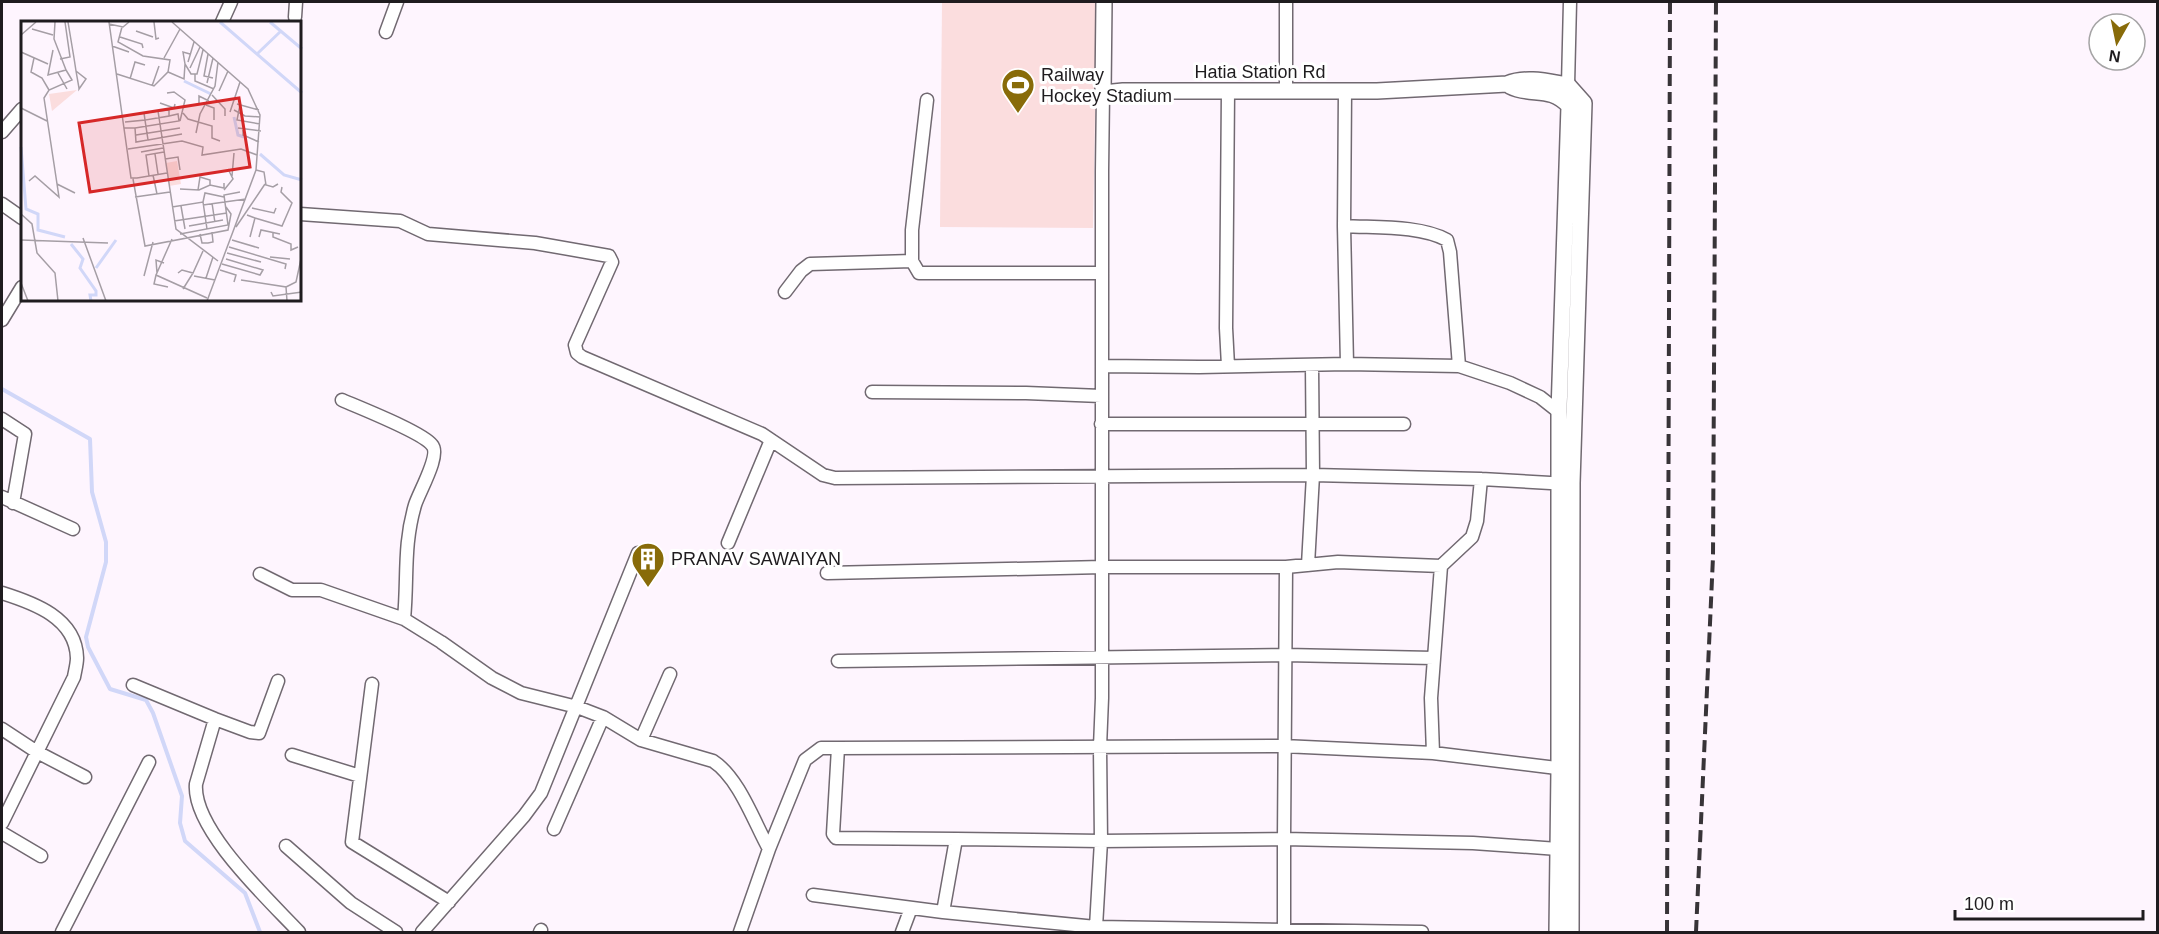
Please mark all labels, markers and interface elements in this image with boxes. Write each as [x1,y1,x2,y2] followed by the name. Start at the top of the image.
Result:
[2087,12,2147,72] north arrow
[21,21,302,302] inset map
[2108,47,2122,66] text: N
[1194,62,1326,82] street label: Hatia Station Rd
[1041,65,1172,106] place label: Railway Hockey Stadium
[1000,67,1036,114] sports icon: Railway Hockey Stadium
[630,541,666,588] building icon: PRANAV SAWAIYAN
[671,549,841,569] place label: PRANAV SAWAIYAN
[1955,883,2142,921] scale bar
[1964,894,2014,914] text: 100 m

